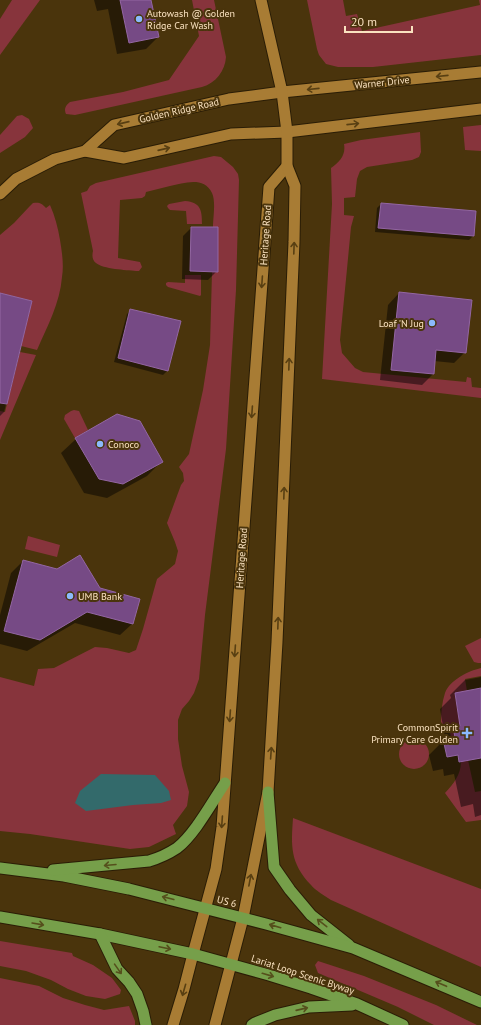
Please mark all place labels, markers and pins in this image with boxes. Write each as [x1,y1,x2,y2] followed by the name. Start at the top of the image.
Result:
[147,7,235,32] place label: Autowash @ Golden Ridge Car Wash
[134,14,144,24] marker: Autowash @ Golden Ridge Car Wash
[379,317,424,330] place label: Loaf 'N Jug
[427,318,437,328] marker: Loaf 'N Jug
[108,438,139,451] place label: Conoco
[95,439,105,449] marker: Conoco
[78,590,122,603] place label: UMB Bank
[65,591,75,601] marker: UMB Bank
[371,721,459,746] place label: CommonSpirit Primary Care Golden
[461,727,473,739] marker: CommonSpirit Primary Care Golden

